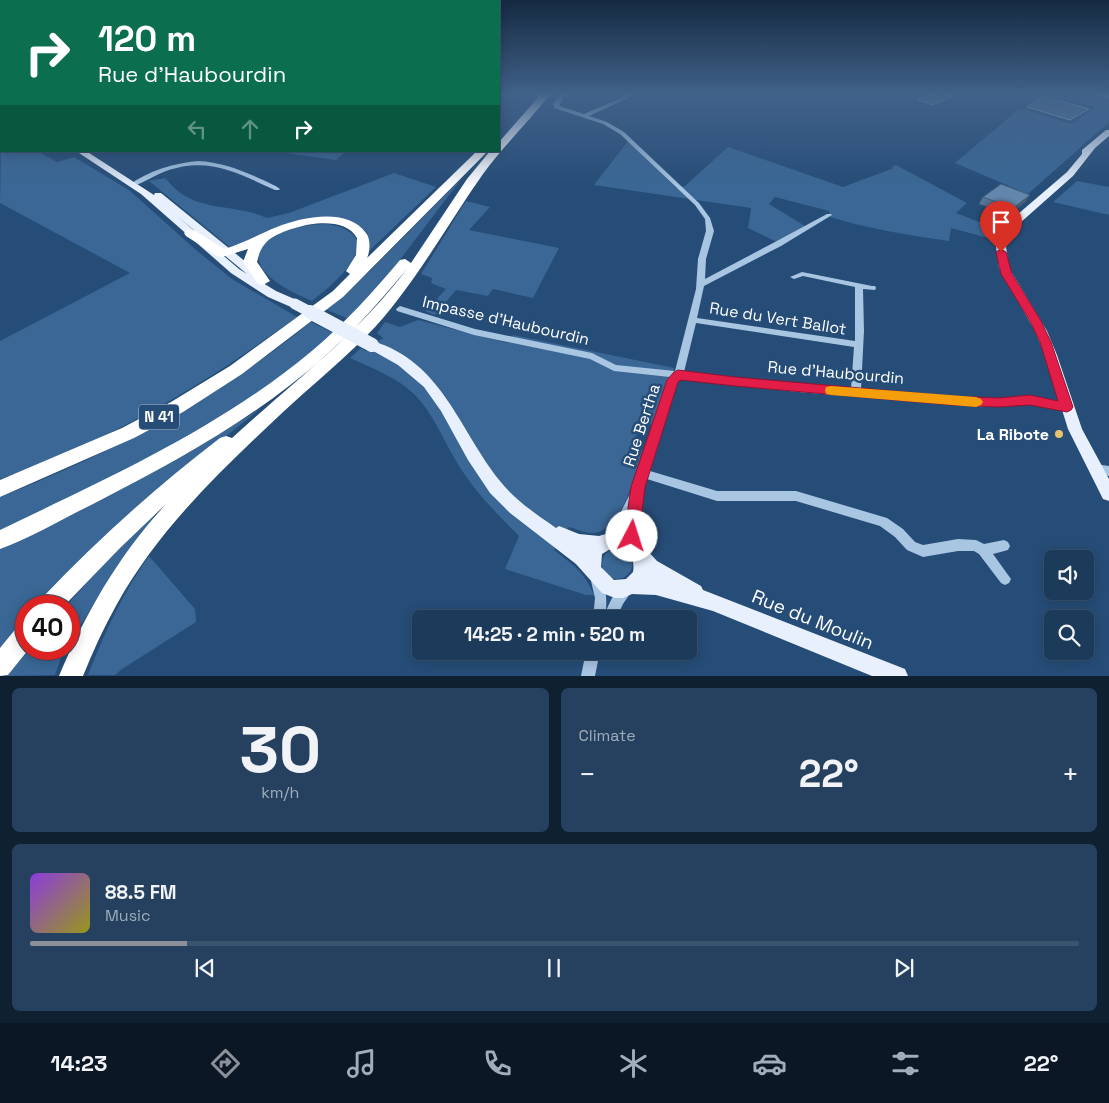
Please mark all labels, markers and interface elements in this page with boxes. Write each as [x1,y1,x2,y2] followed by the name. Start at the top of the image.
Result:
[98,17,196,61] text: 120 m
[15,20,80,85] icon: right
[98,60,286,88] text: Rue d'Haubourdin
[183,115,211,143] icon: left
[236,115,264,143] icon: ahead
[289,115,317,143] icon: right
[980,201,1022,252] pin
[987,208,1015,236] icon: arrive
[420,291,592,350] street label: Impasse d'Haubourdin
[708,297,848,340] street label: Rue du Vert Ballot
[767,356,905,389] street label: Rue d'Haubourdin
[618,381,665,469] street label: Rue Bertha
[139,404,179,430] road number: N 41
[977,424,1049,445] place label: La Ribote
[1053,428,1065,440] marker: La Ribote
[605,509,657,561] position arrow
[1044,550,1094,660] map controls
[1044,550,1094,600] button: sound
[748,584,877,655] street label: Rue du Moulin
[15,595,80,660] speed limit sign: 40
[1044,610,1094,660] button: search
[464,622,645,647] text: 14:25 · 2 min · 520 m
[239,708,321,791] text: 30
[579,725,636,746] text: Climate
[799,750,859,798] text: 22°
[579,756,596,792] text: −
[1062,756,1079,792] text: +
[261,782,299,803] text: km/h
[105,880,177,905] text: 88.5 FM
[105,905,151,926] text: Music
[191,954,219,982] icon: previous
[540,954,568,982] icon: pause
[890,954,918,982] icon: next
[208,1046,243,1081] icon: directions
[344,1046,379,1081] icon: music
[480,1046,515,1081] icon: phone
[616,1046,651,1081] icon: climate
[752,1046,787,1081] icon: car
[888,1046,923,1081] icon: filters
[50,1049,107,1077] text: 14:23
[1024,1049,1059,1077] text: 22°

